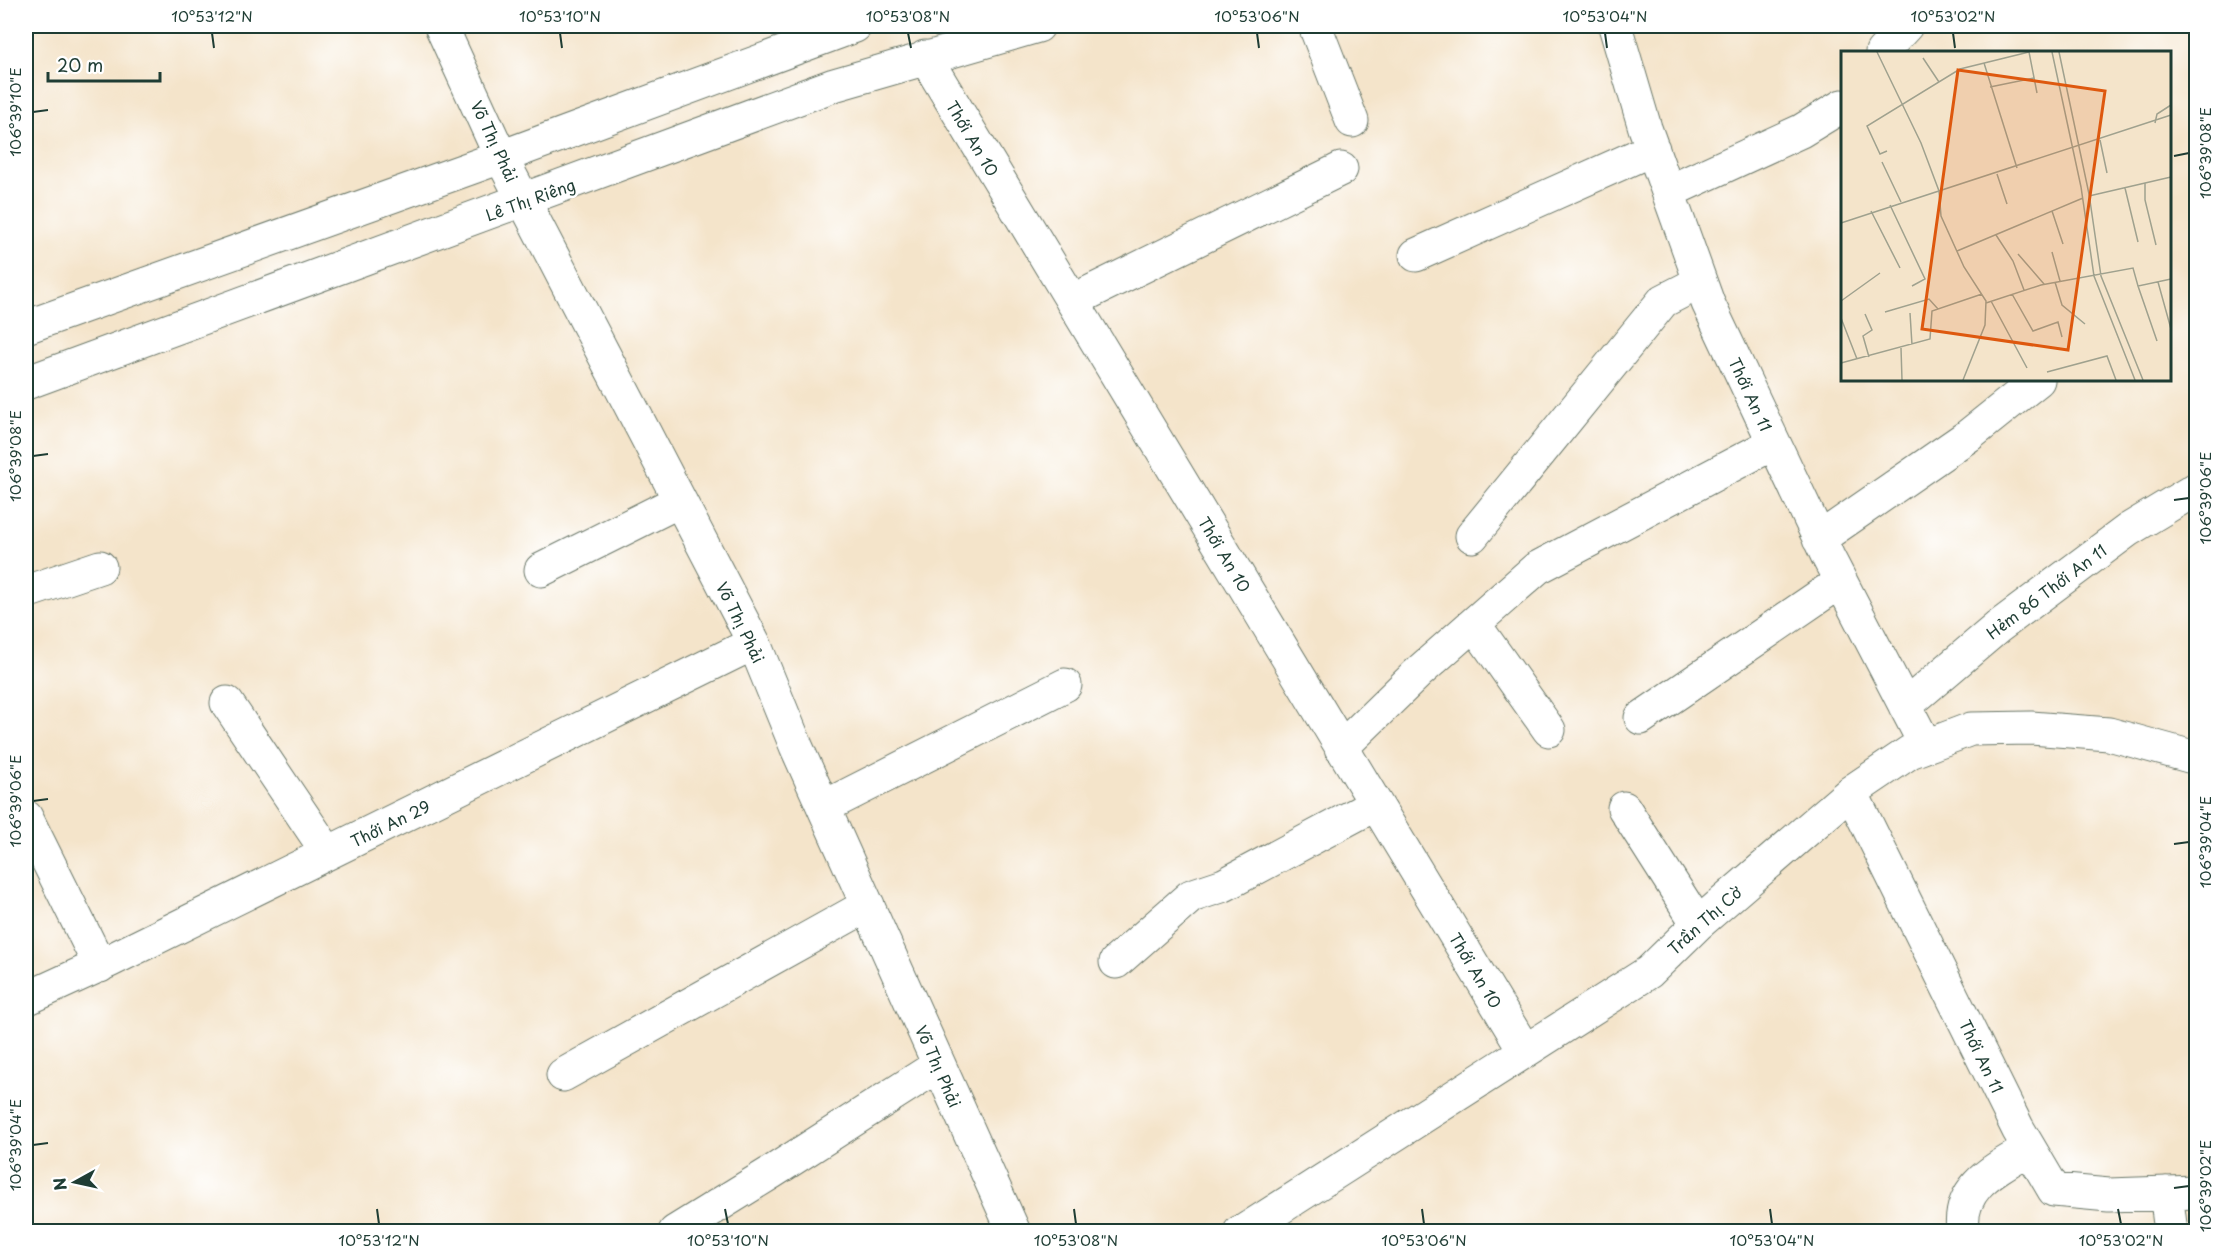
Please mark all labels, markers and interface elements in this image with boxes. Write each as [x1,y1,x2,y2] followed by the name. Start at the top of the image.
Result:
[171,4,253,27] text: 10°53'12"N
[519,4,601,27] text: 10°53'10"N
[866,4,950,27] text: 10°53'08"N
[1214,4,1300,27] text: 10°53'06"N
[1563,4,1647,27] text: 10°53'04"N
[1910,4,1996,27] text: 10°53'02"N
[48,45,160,83] scale bar
[57,51,103,78] text: 20 m
[1841,51,2171,381] inset map
[3,67,26,157] text: 106°39'10"E
[466,96,524,186] street label: Võ Thị Phải
[941,96,1005,180] street label: Thới An 10
[2193,107,2216,199] text: 106°39'08"E
[482,172,578,226] street label: Lê Thị Riêng
[1723,353,1779,435] street label: Thới An 11
[3,410,26,502] text: 106°39'08"E
[2193,452,2216,544] text: 106°39'06"E
[1193,512,1257,596] street label: Thới An 10
[1981,538,2111,644] street label: Hẻm 86 Thới An 11
[711,577,771,667] street label: Võ Thị Phải
[3,755,26,847] text: 106°39'06"E
[346,793,434,853] street label: Thới An 29
[2193,796,2216,888] text: 106°39'04"E
[1662,880,1747,960] street label: Trần Thị Cờ
[1444,928,1508,1012] street label: Thới An 10
[1954,1015,2010,1097] street label: Thới An 11
[910,1021,968,1111] street label: Võ Thị Phải
[3,1099,26,1191] text: 106°39'04"E
[2193,1140,2216,1232] text: 106°39'02"E
[45,1152,105,1212] north arrow
[46,1176,72,1192] text: N
[338,1228,420,1251] text: 10°53'12"N
[687,1228,769,1251] text: 10°53'10"N
[1034,1228,1118,1251] text: 10°53'08"N
[1381,1228,1467,1251] text: 10°53'06"N
[1730,1228,1814,1251] text: 10°53'04"N
[2078,1228,2164,1251] text: 10°53'02"N

